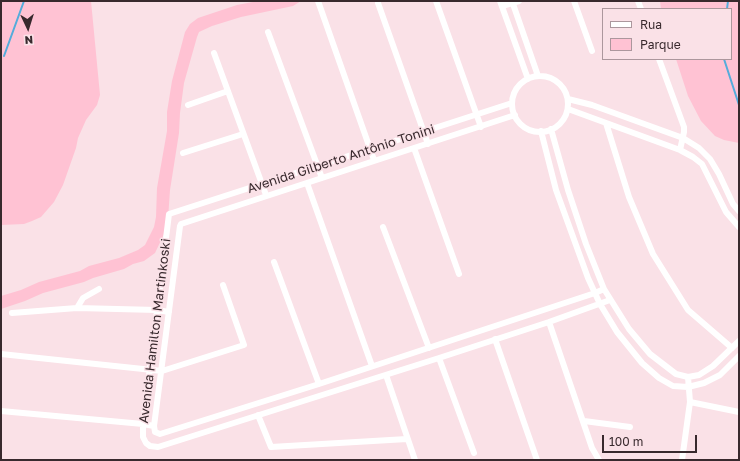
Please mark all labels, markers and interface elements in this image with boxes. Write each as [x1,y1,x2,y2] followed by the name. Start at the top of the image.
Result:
[8,8,48,48] north arrow
[602,8,732,60] legend
[640,17,662,32] text: Rua
[24,34,34,47] text: N
[640,37,681,52] text: Parque
[245,121,437,197] street label: Avenida Gilberto Antônio Tonini
[136,238,174,424] street label: Avenida Hamilton Martinkoski
[604,427,699,453] scale bar
[609,434,643,449] text: 100 m

